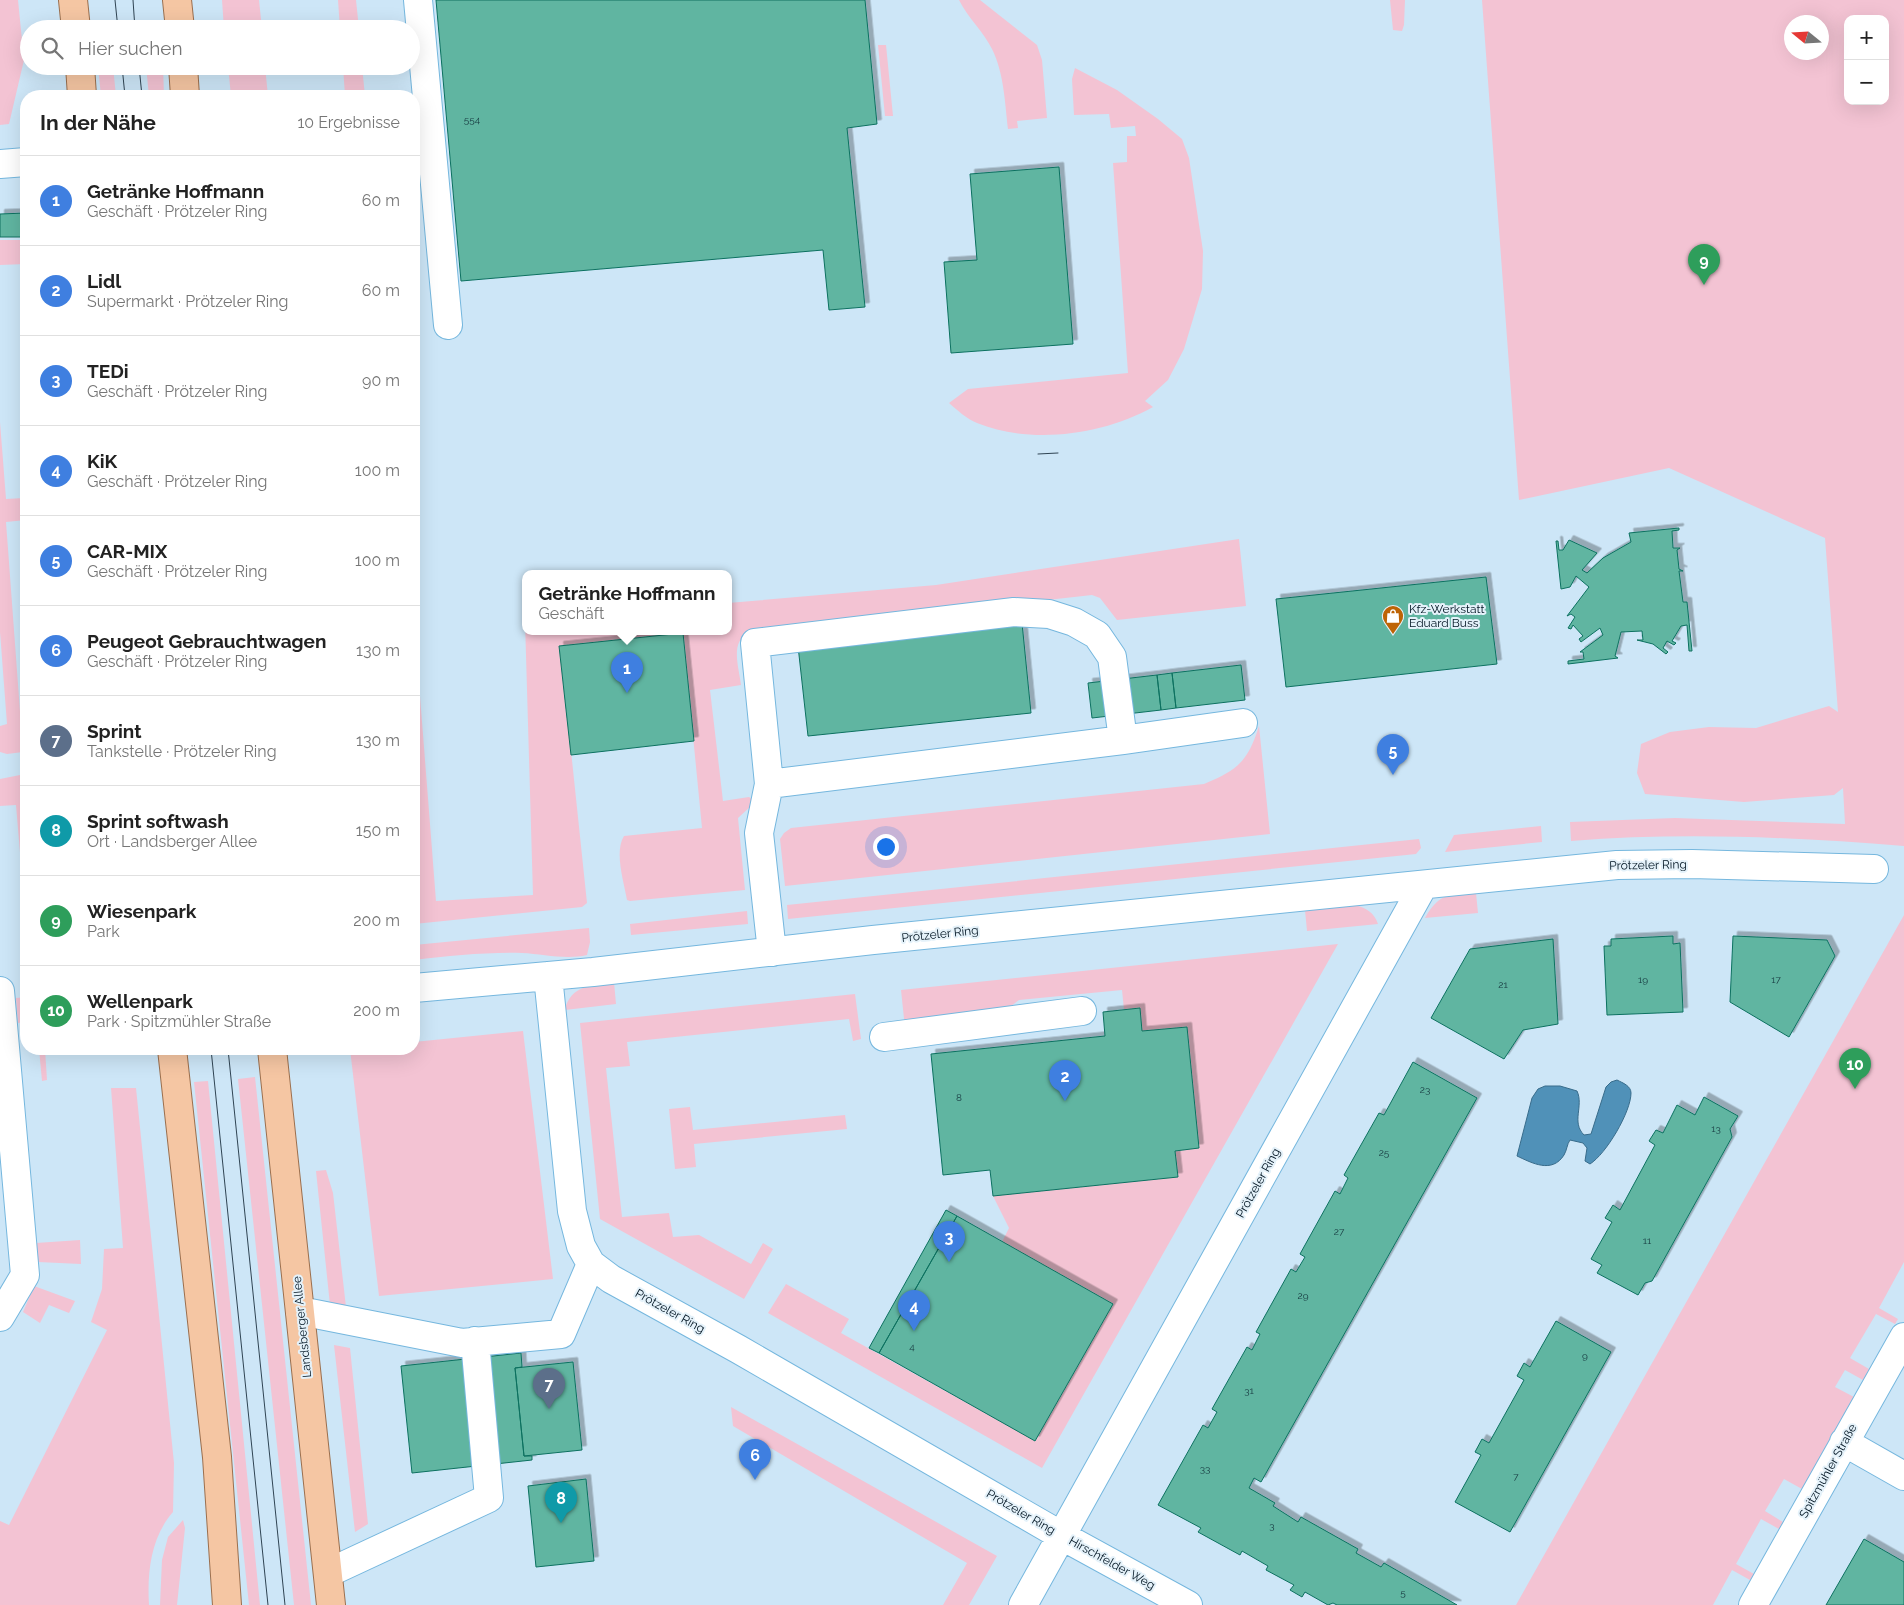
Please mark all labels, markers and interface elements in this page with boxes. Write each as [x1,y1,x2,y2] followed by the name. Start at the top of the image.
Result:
[1784,15,1829,60] north arrow
[1844,15,1889,105] map controls
[1844,15,1889,60] button: +
[20,20,420,75] search box
[38,34,66,62] icon: search
[78,37,183,59] text: Hier suchen
[1844,60,1889,105] button: −
[40,110,156,135] text: In der Nähe
[297,113,400,132] text: 10 Ergebnisse
[464,114,481,125] house number: 554
[87,180,264,202] text: Getränke Hoffmann
[52,191,60,210] text: 1
[362,191,400,210] text: 60 m
[87,202,267,221] text: Geschäft · Prötzeler Ring
[1688,244,1720,285] pin: 9
[87,270,121,292] text: Lidl
[51,281,61,300] text: 2
[362,281,400,300] text: 60 m
[87,292,288,311] text: Supermarkt · Prötzeler Ring
[87,360,129,382] text: TEDi
[52,371,60,390] text: 3
[362,371,400,390] text: 90 m
[87,382,267,401] text: Geschäft · Prötzeler Ring
[87,450,117,472] text: KiK
[51,461,61,480] text: 4
[355,461,400,480] text: 100 m
[87,472,267,491] text: Geschäft · Prötzeler Ring
[87,540,167,562] text: CAR-MIX
[52,551,60,570] text: 5
[355,551,400,570] text: 100 m
[87,562,267,581] text: Geschäft · Prötzeler Ring
[522,570,732,635] popup
[538,582,716,604] text: Getränke Hoffmann
[1409,602,1485,630] place label: Kfz-Werkstatt Eduard Buss
[538,604,604,623] text: Geschäft
[1381,604,1405,635] shop icon: Kfz-Werkstatt Eduard Buss
[87,630,326,652] text: Peugeot Gebrauchtwagen
[51,641,61,660] text: 6
[356,641,400,660] text: 130 m
[87,652,267,671] text: Geschäft · Prötzeler Ring
[611,652,643,693] pin: 1
[87,720,142,742] text: Sprint
[52,731,60,750] text: 7
[356,731,400,750] text: 130 m
[1377,734,1409,775] pin: 5
[87,742,277,761] text: Tankstelle · Prötzeler Ring
[87,810,229,832] text: Sprint softwash
[51,821,61,840] text: 8
[356,821,400,840] text: 150 m
[87,832,257,851] text: Ort · Landsberger Allee
[873,834,899,860] your location
[1609,857,1687,873] street label: Prötzeler Ring
[87,900,196,922] text: Wiesenpark
[51,911,61,930] text: 9
[353,911,400,930] text: 200 m
[87,922,120,941] text: Park
[901,923,979,945] street label: Prötzeler Ring
[1638,974,1648,985] house number: 19
[1771,974,1781,985] house number: 17
[1498,979,1508,990] house number: 21
[87,990,193,1012] text: Wellenpark
[47,1001,65,1020] text: 10
[353,1001,400,1020] text: 200 m
[87,1012,271,1031] text: Park · Spitzmühler Straße
[1839,1048,1871,1089] pin: 10
[1049,1060,1081,1101] pin: 2
[1420,1084,1430,1095] house number: 23
[956,1092,962,1103] house number: 8
[1711,1123,1721,1134] house number: 13
[1233,1146,1283,1220] street label: Prötzeler Ring
[1379,1147,1390,1158] house number: 25
[933,1221,965,1262] pin: 3
[1334,1226,1345,1237] house number: 27
[1643,1235,1652,1246] house number: 11
[290,1276,314,1378] street label: Landsberger Allee
[633,1286,707,1336] street label: Prötzeler Ring
[898,1290,930,1331] pin: 4
[1297,1290,1309,1301] house number: 29
[909,1341,915,1352] house number: 4
[1582,1350,1588,1361] house number: 9
[533,1368,565,1409] pin: 7
[1244,1385,1255,1396] house number: 31
[1796,1422,1860,1520] street label: Spitzmühler Straße
[739,1439,771,1480] pin: 6
[1200,1463,1210,1474] house number: 33
[1513,1471,1519,1482] house number: 7
[545,1482,577,1523] pin: 8
[984,1487,1058,1537] street label: Prötzeler Ring
[1269,1520,1275,1531] house number: 3
[1066,1534,1158,1592] street label: Hirschfelder Weg
[1400,1587,1406,1598] house number: 5

